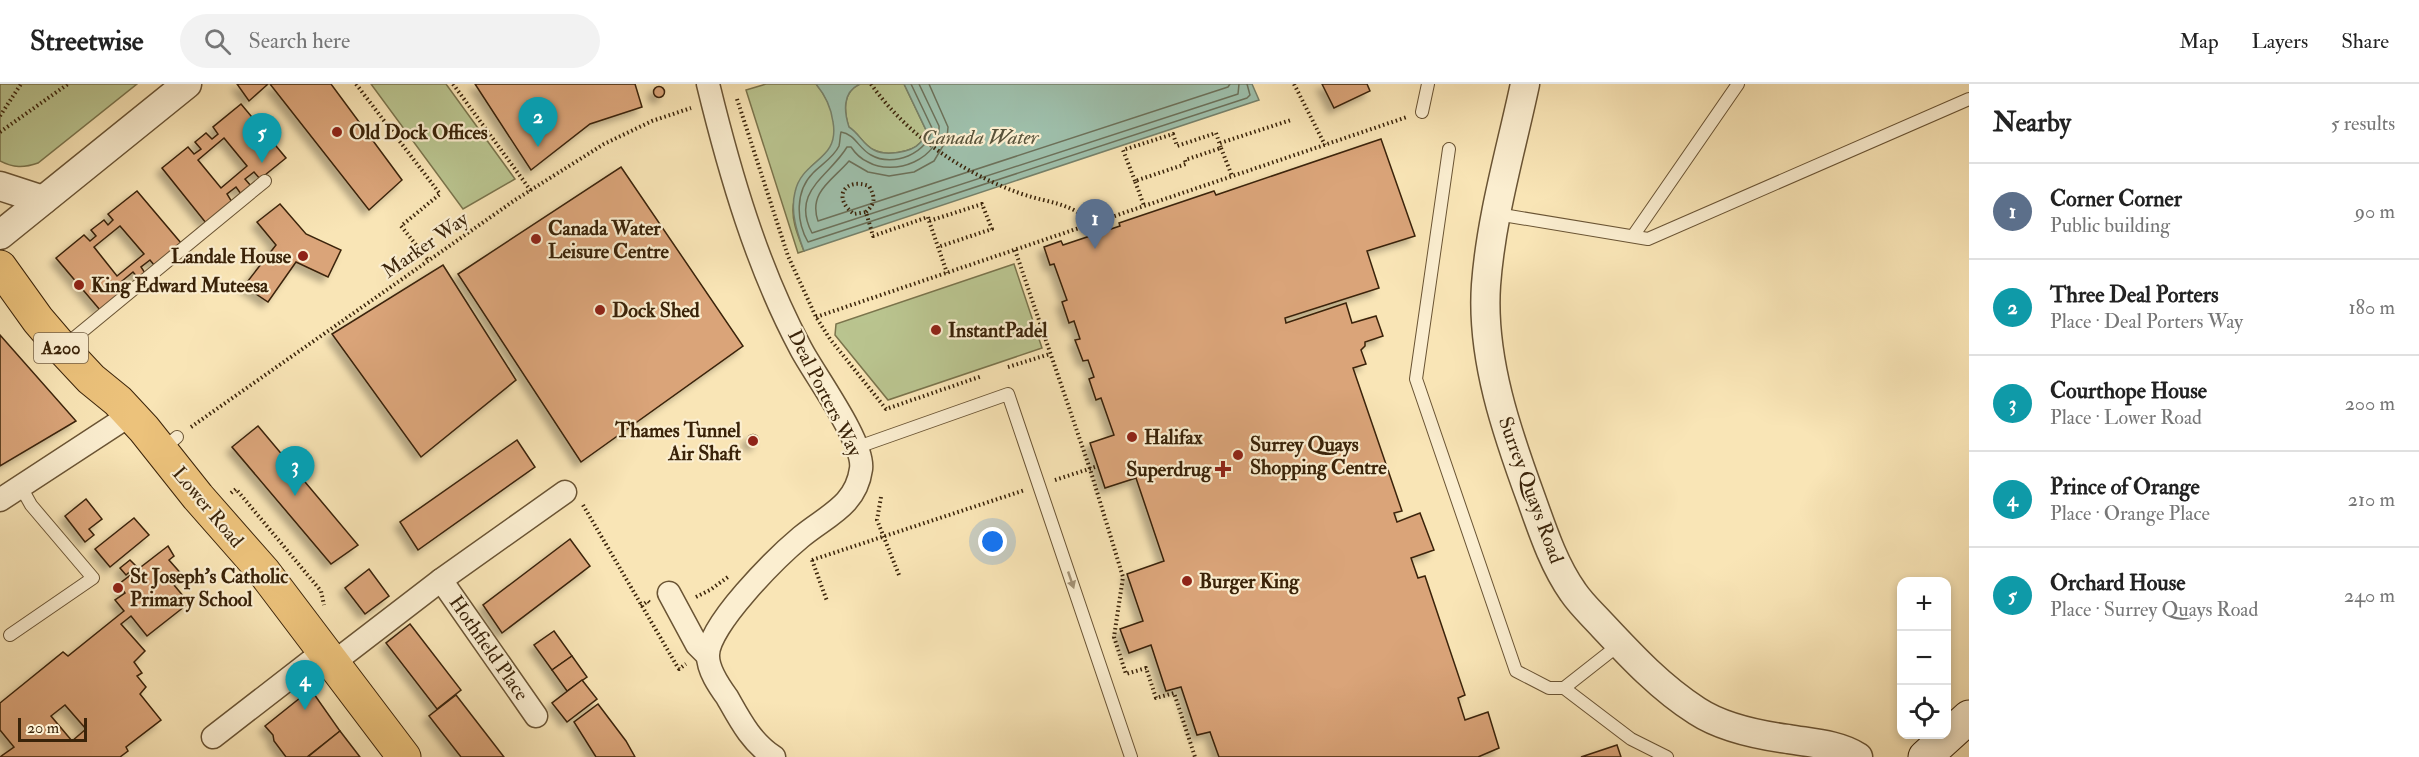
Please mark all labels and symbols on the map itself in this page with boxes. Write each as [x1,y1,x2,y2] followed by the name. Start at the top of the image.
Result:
[518,98,558,147] pin: 2
[242,113,282,163] pin: 5
[349,120,488,145] place label: Old Dock Offices
[922,124,1039,151] water label: Canada Water
[330,125,344,139] marker: Old Dock Offices
[1076,200,1114,249] pin: 1
[377,206,474,284] street label: Marker Way
[548,216,669,264] place label: Canada Water Leisure Centre
[529,232,543,246] marker: Canada Water Leisure Centre
[171,244,292,269] place label: Landale House
[296,249,310,263] marker: Landale House
[91,273,269,299] place label: King Edward Muteesa
[72,278,86,292] marker: King Edward Muteesa
[612,298,700,323] place label: Dock Shed
[593,303,607,317] marker: Dock Shed
[948,318,1048,343] place label: InstantPadel
[929,323,943,337] marker: InstantPadel
[782,325,868,462] street label: Deal Porters Way
[34,333,88,363] road number: A200
[1493,413,1569,567] street label: Surrey Quays Road
[614,418,742,466] place label: Thames Tunnel Air Shaft
[1144,425,1203,450] place label: Halifax
[1125,430,1139,444] marker: Halifax
[1250,432,1387,481] place label: Surrey Quays Shopping Centre
[746,434,760,448] marker: Thames Tunnel Air Shaft
[276,446,314,496] pin: 3
[1231,448,1245,462] marker: Surrey Quays Shopping Centre
[1126,457,1212,483] place label: Superdrug
[167,461,249,553] street label: Lower Road
[1216,462,1230,476] marker: Superdrug
[978,527,1007,556] your location
[130,564,289,613] place label: St Joseph's Catholic Primary School
[1199,569,1300,595] place label: Burger King
[1067,571,1076,589] one-way arrow
[1180,574,1194,588] marker: Burger King
[111,581,125,595] marker: St Joseph's Catholic Primary School
[444,591,534,705] street label: Hothfield Place
[286,660,324,710] pin: 4
[18,715,87,742] scale bar

